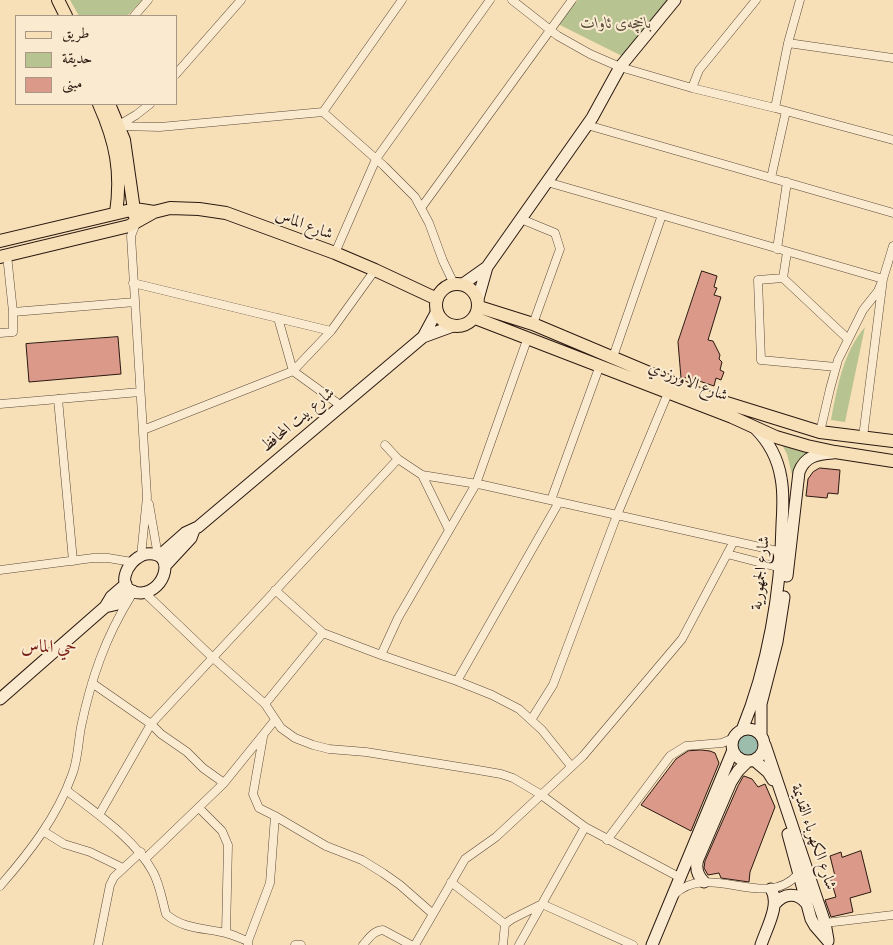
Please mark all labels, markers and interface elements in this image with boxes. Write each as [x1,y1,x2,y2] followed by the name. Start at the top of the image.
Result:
[581,14,651,34] park label: باخچەی ئاوات
[15,15,178,105] legend
[62,22,89,43] text: طريق
[62,47,92,68] text: حديقة
[62,72,82,93] text: مبنى
[273,206,335,244] street label: شارع الماس
[646,358,730,406] street label: شارع الاورزدي
[257,384,339,456] street label: شارع بيت المحافظ
[748,535,774,611] street label: شارع الجمهورية
[21,636,77,658] district label: حي الماس
[786,782,840,892] street label: شارع الكهرباء القديمة

